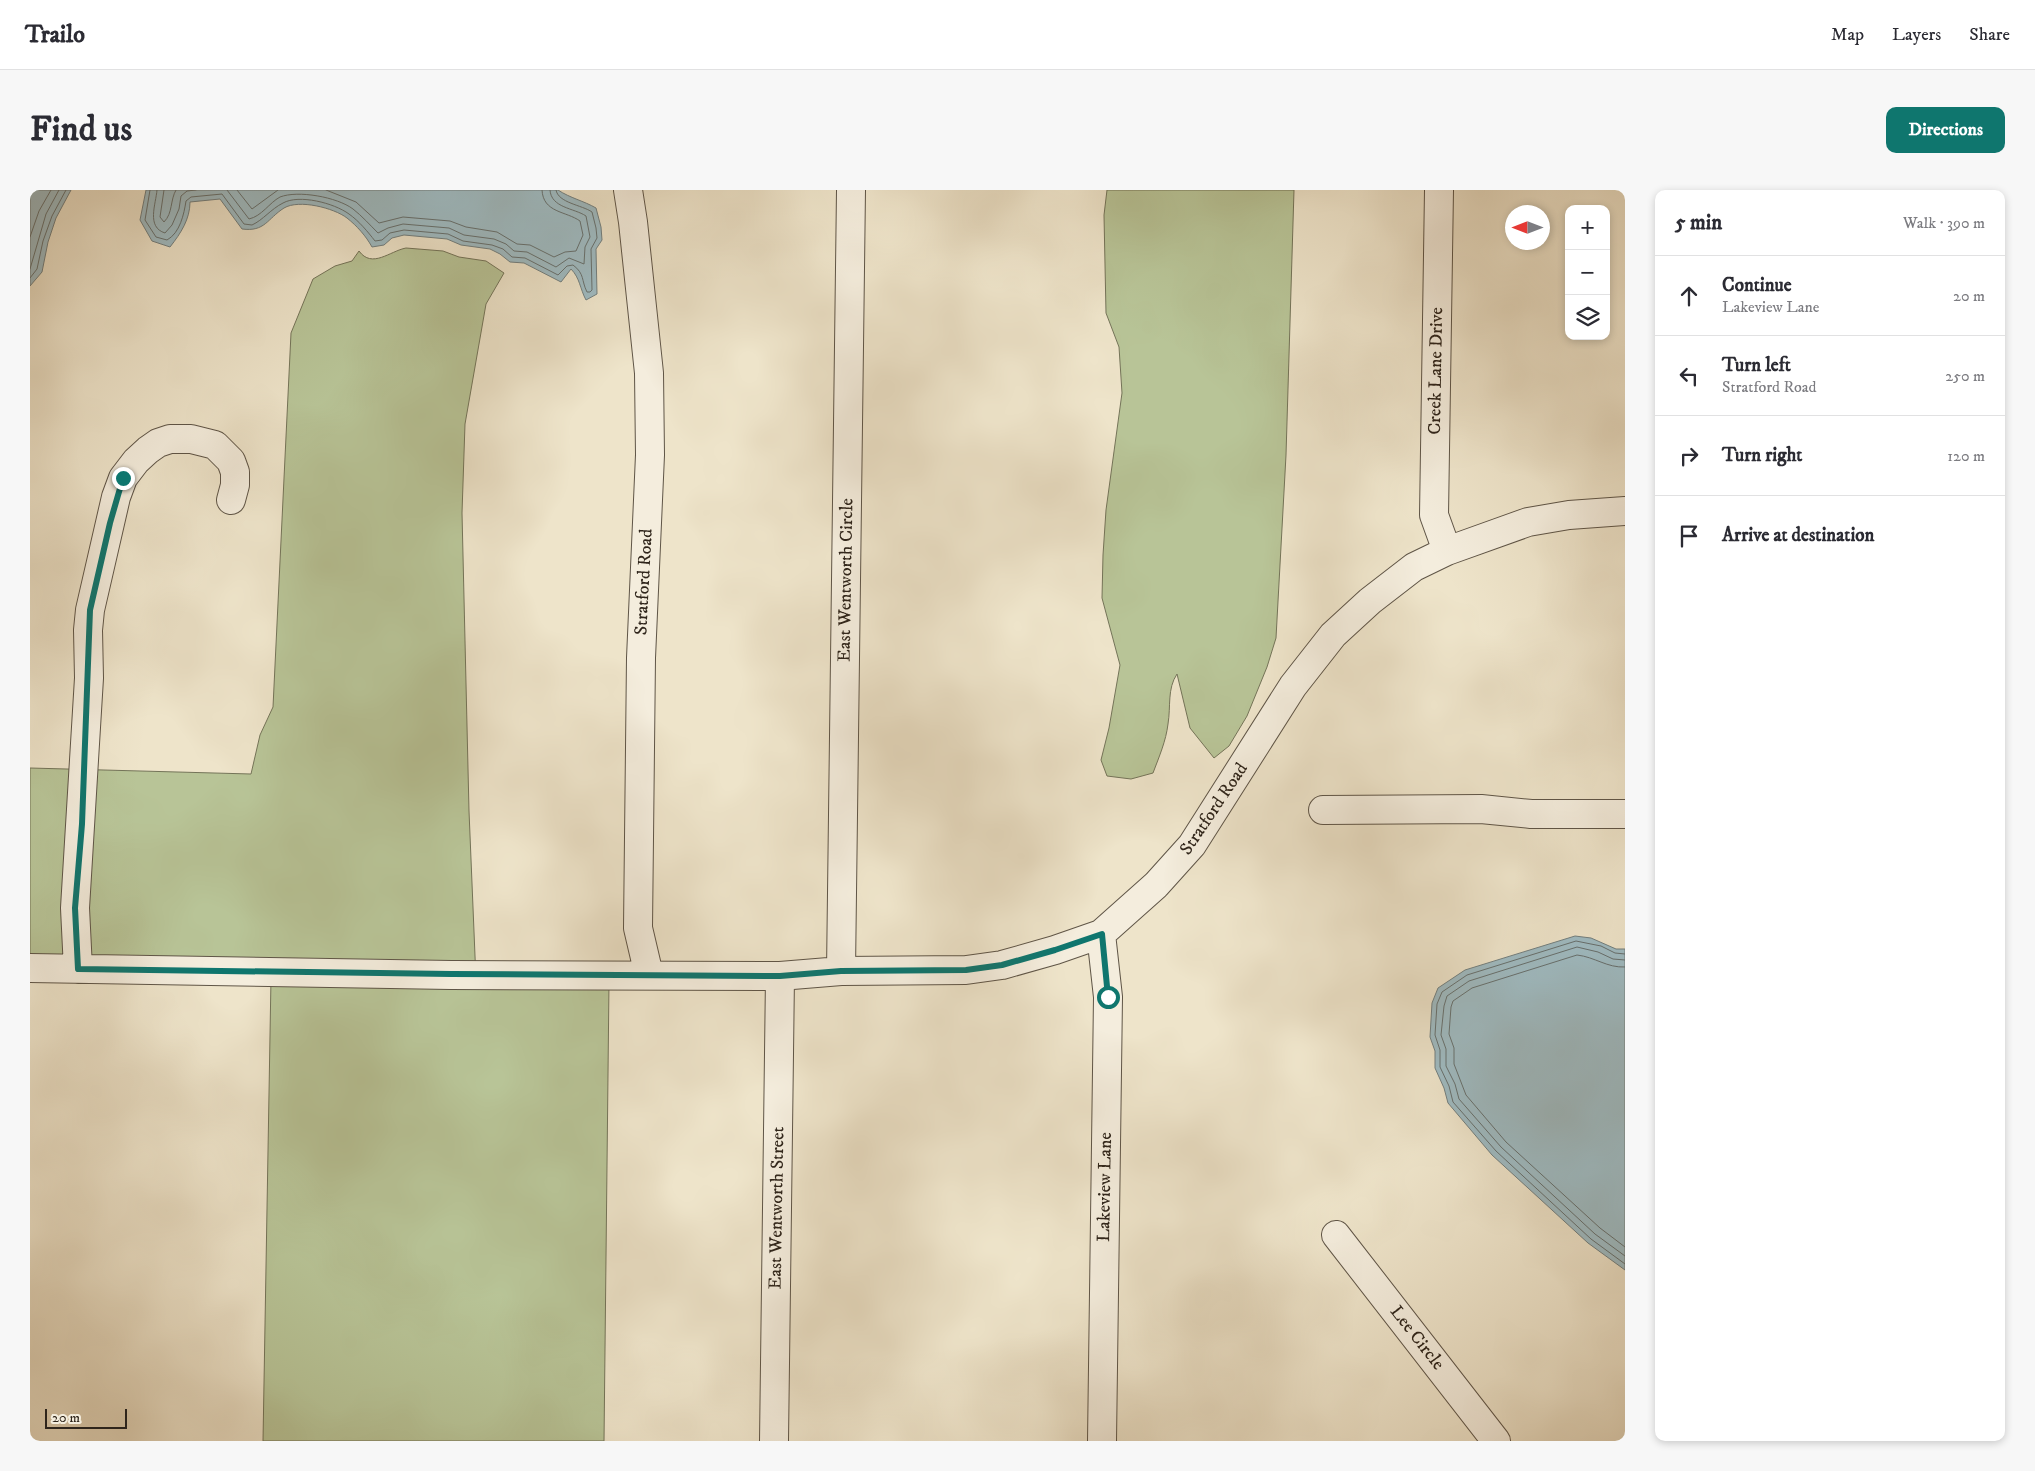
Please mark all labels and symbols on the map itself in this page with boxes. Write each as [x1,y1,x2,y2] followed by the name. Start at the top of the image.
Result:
[1505,205,1550,250] north arrow
[1424,307,1448,435] street label: Creek Lane Drive
[112,467,135,490] route end
[834,498,858,662] street label: East Wentworth Circle
[630,528,658,636] street label: Stratford Road
[1175,759,1253,859] street label: Stratford Road
[1097,986,1120,1009] route start
[765,1126,789,1290] street label: East Wentworth Street
[1093,1132,1117,1242] street label: Lakeview Lane
[1385,1301,1449,1375] street label: Lee Circle
[45,1406,128,1429] scale bar

